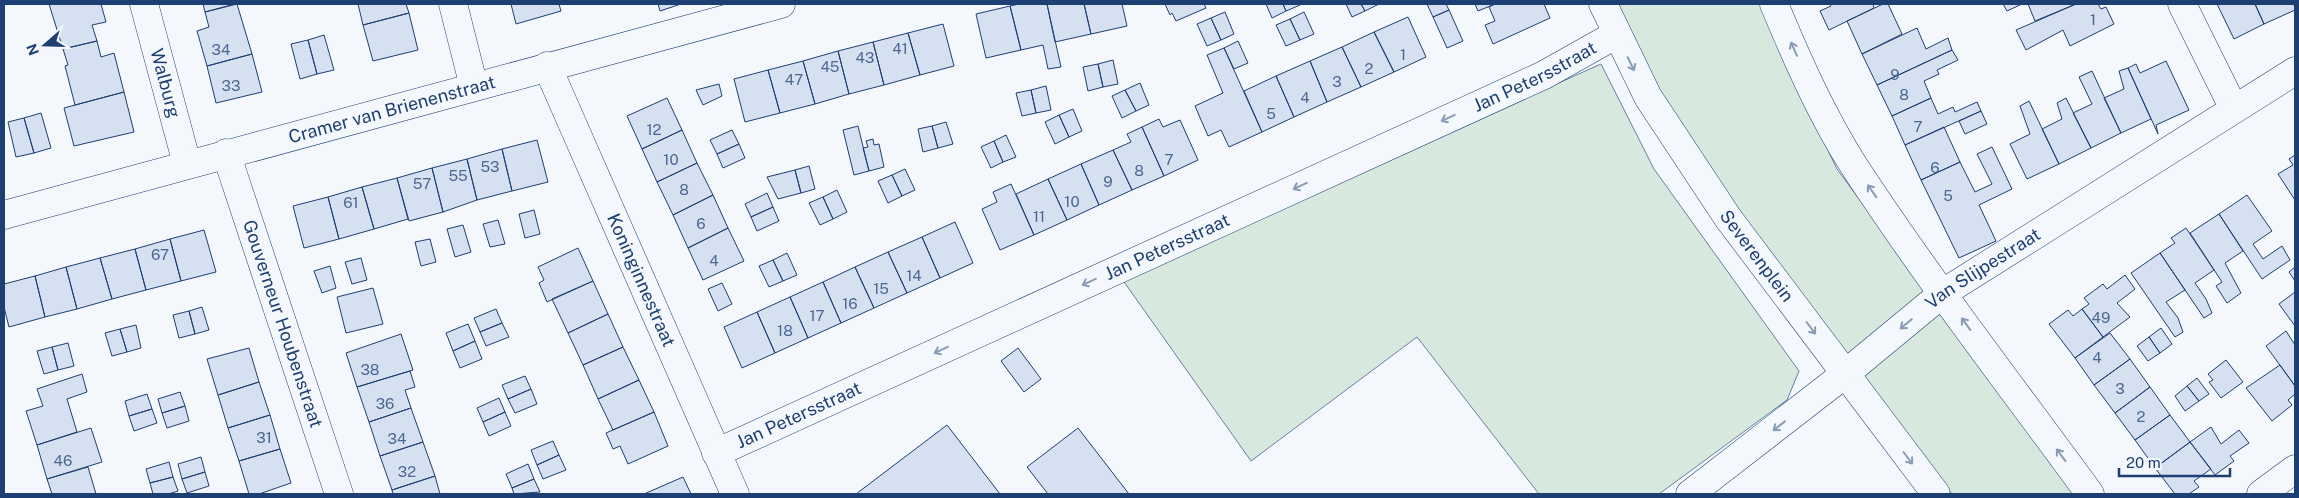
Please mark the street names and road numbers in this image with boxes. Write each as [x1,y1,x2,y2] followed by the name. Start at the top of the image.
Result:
[1470,37,1600,116] street label: Jan Petersstraat
[146,46,185,120] street label: Walburg
[286,71,498,147] street label: Cramer van Brienenstraat
[1716,206,1798,306] street label: Severenplein
[1101,209,1233,284] street label: Jan Petersstraat
[603,210,680,350] street label: Koninginnestraat
[239,217,327,430] street label: Gouverneur Houbenstraat
[1921,223,2044,313] street label: Van Slijpestraat
[733,377,864,452] street label: Jan Petersstraat

